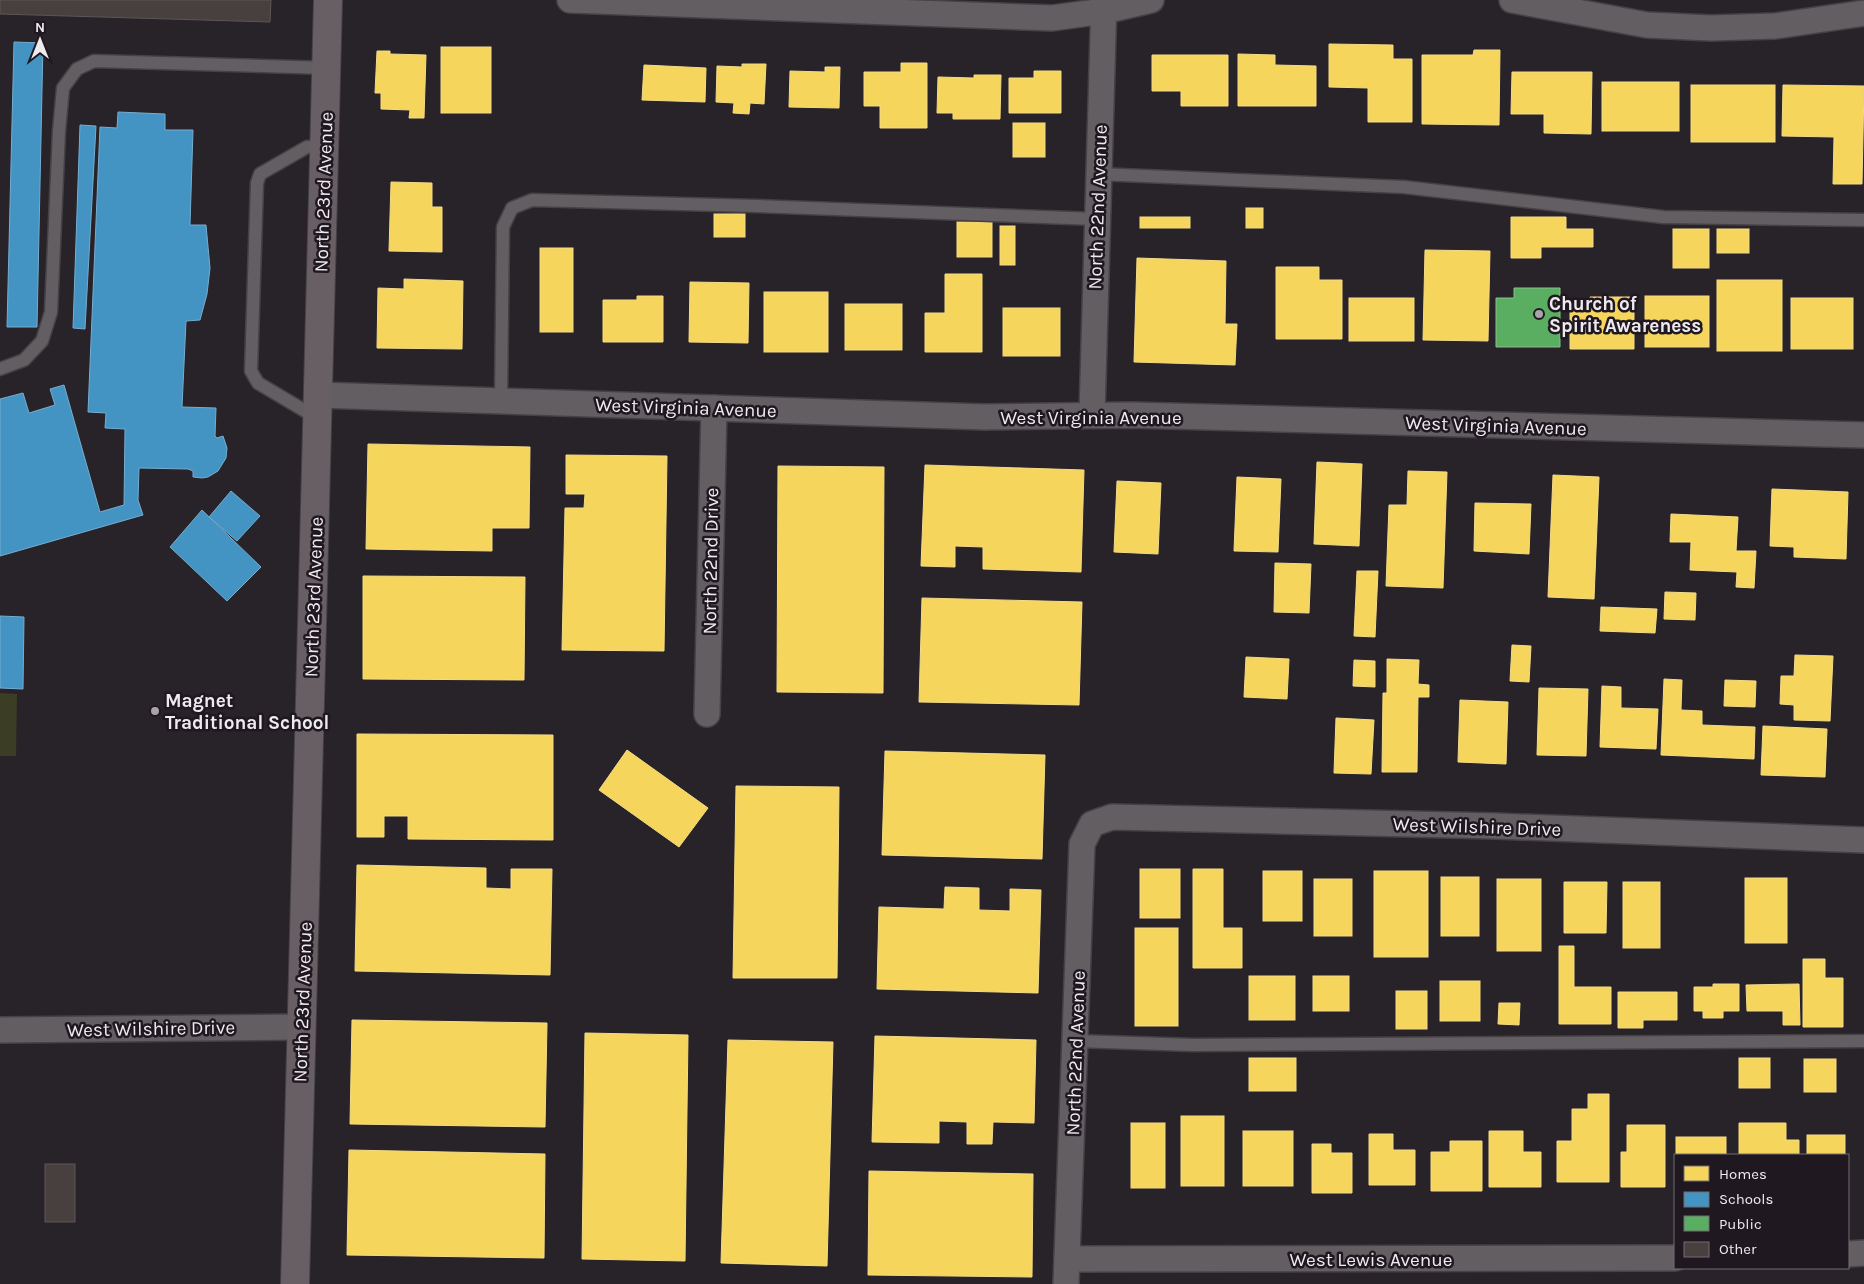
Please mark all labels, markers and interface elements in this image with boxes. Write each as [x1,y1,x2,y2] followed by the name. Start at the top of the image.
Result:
[15,15,65,65] north arrow
[35,19,45,36] text: N
[310,111,338,273] street label: North 23rd Avenue
[1084,124,1112,290] street label: North 22nd Avenue
[1549,293,1701,337] place label: Church of Spirit Awareness
[1533,308,1545,320] marker: Church of Spirit Awareness
[595,394,777,422] street label: West Virginia Avenue
[1000,407,1182,429] street label: West Virginia Avenue
[1405,412,1587,440] street label: West Virginia Avenue
[699,487,723,635] street label: North 22nd Drive
[300,516,328,678] street label: North 23rd Avenue
[165,690,329,734] place label: Magnet Traditional School
[149,705,161,717] marker: Magnet Traditional School
[1392,813,1561,841] street label: West Wilshire Drive
[289,921,317,1083] street label: North 23rd Avenue
[1062,970,1090,1136] street label: North 22nd Avenue
[67,1017,235,1041] street label: West Wilshire Drive
[1674,1154,1849,1269] legend
[1719,1165,1767,1183] text: Homes
[1719,1190,1773,1208] text: Schools
[1719,1215,1762,1233] text: Public
[1719,1240,1757,1258] text: Other
[1290,1249,1452,1271] street label: West Lewis Avenue

